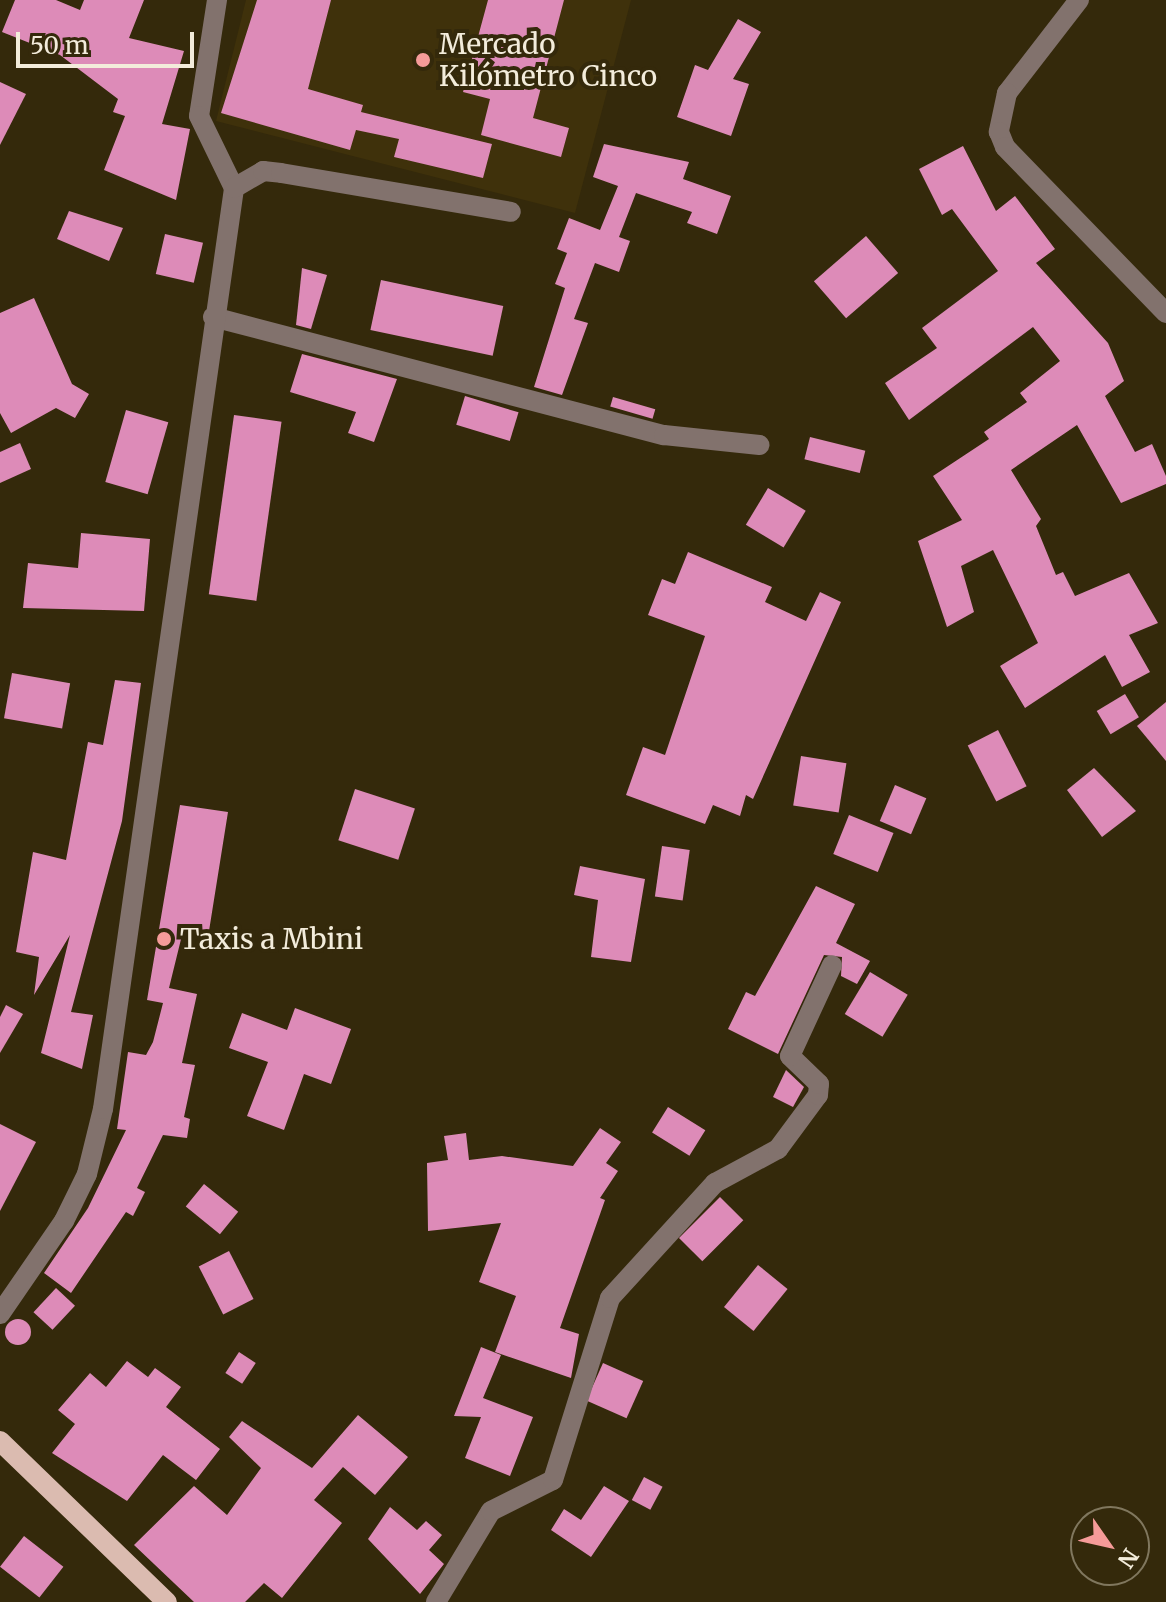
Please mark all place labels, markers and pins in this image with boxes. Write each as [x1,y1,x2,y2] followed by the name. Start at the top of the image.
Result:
[439,27,657,93] place label: Mercado Kilómetro Cinco
[414,51,432,69] marker: Mercado Kilómetro Cinco
[180,922,363,956] place label: Taxis a Mbini
[155,930,173,948] marker: Taxis a Mbini

